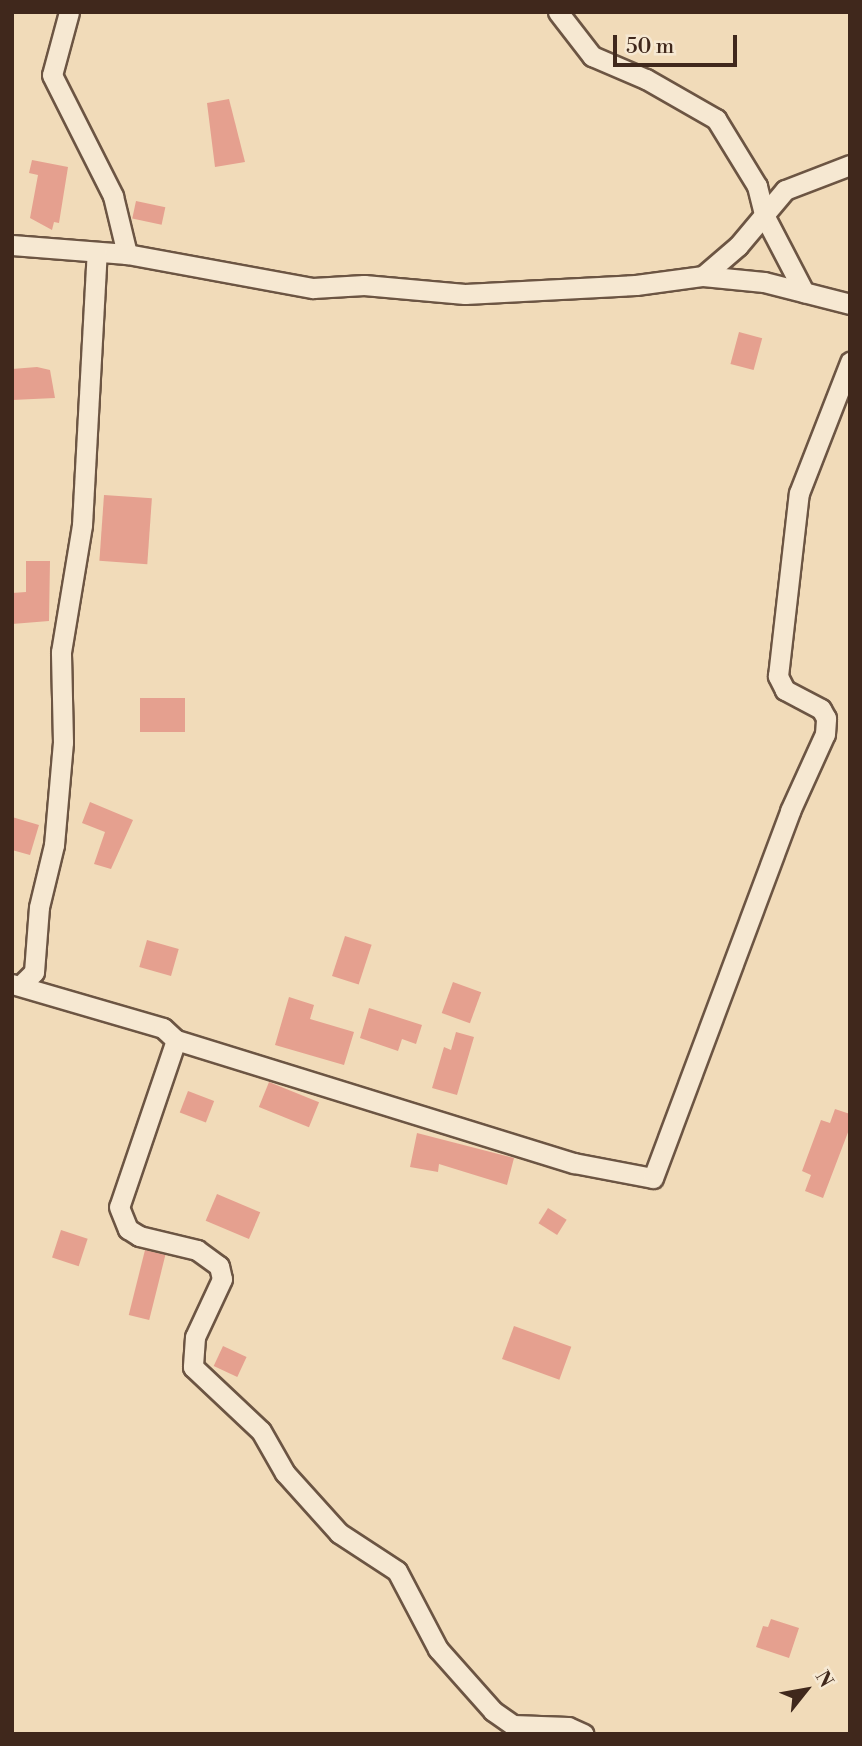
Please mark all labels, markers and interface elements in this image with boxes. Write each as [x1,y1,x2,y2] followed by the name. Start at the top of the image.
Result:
[617,21,741,65] scale bar
[626,34,674,60] text: 50 m
[771,1655,841,1725] north arrow
[810,1667,838,1692] text: N

